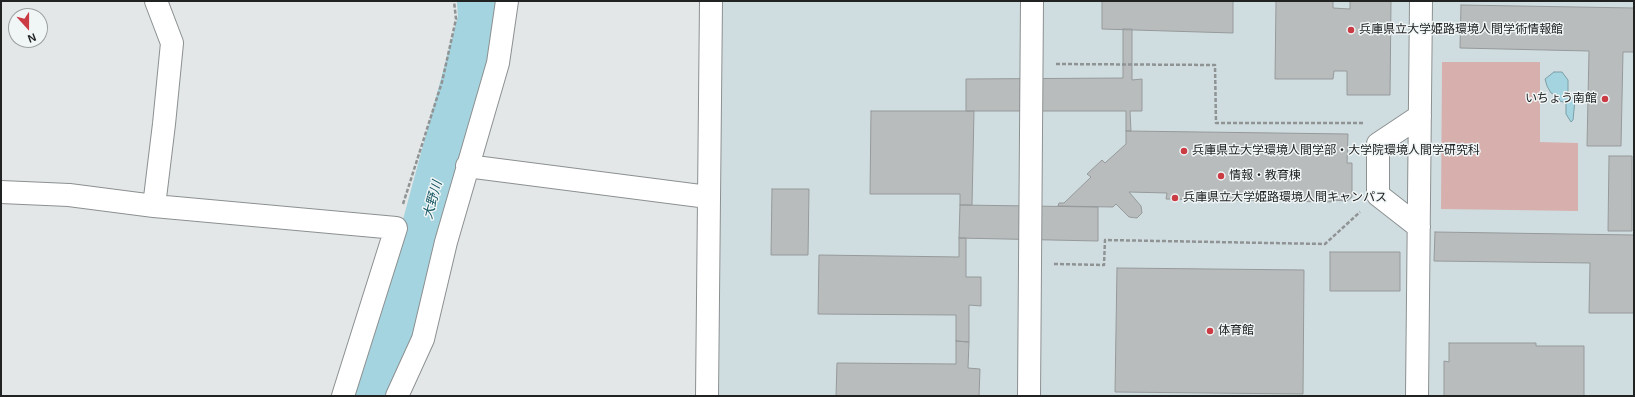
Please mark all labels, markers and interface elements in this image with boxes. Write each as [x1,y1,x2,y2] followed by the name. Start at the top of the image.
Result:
[8,8,48,48] north arrow
[1359,23,1563,37] place label: 兵庫県立大学姫路環境人間学術情報館
[1346,25,1356,35] marker: 兵庫県立大学姫路環境人間学術情報館
[26,31,38,45] text: N
[1525,92,1597,106] place label: いちょう南館
[1600,94,1610,104] marker: いちょう南館
[1192,144,1480,158] place label: 兵庫県立大学環境人間学部・大学院環境人間学研究科
[1179,146,1189,156] marker: 兵庫県立大学環境人間学部・大学院環境人間学研究科
[1229,169,1301,183] place label: 情報・教育棟
[1216,171,1226,181] marker: 情報・教育棟
[420,179,446,221] water label: 大野川
[1183,191,1387,205] place label: 兵庫県立大学姫路環境人間キャンパス
[1170,193,1180,203] marker: 兵庫県立大学姫路環境人間キャンパス
[1218,324,1254,338] place label: 体育館
[1205,326,1215,336] marker: 体育館

